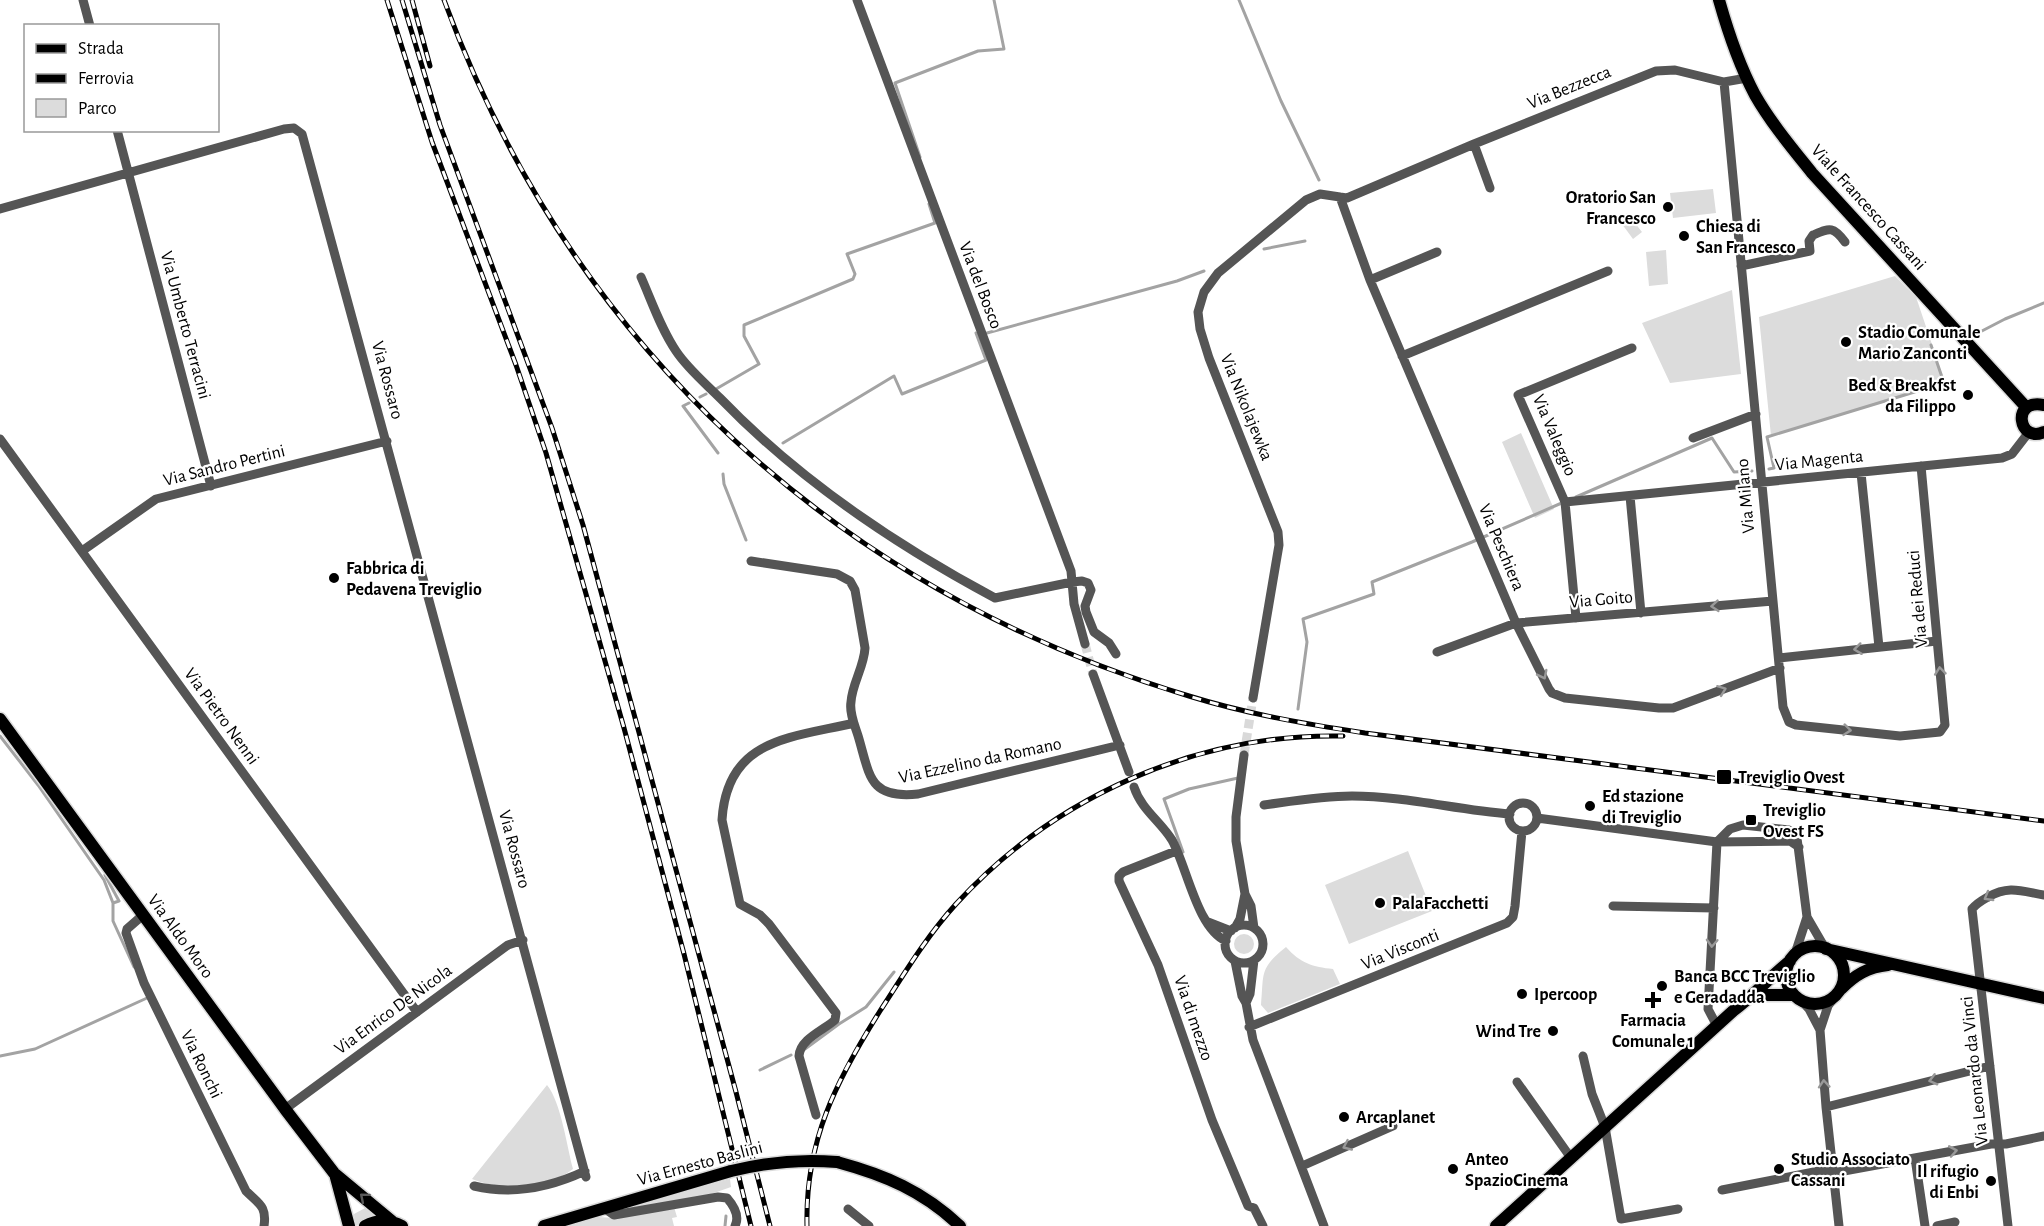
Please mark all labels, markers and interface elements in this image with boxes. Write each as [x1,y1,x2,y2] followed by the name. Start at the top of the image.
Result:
[24,24,219,132] legend
[78,40,124,58] text: Strada
[1525,63,1614,113] street label: Via Bezzecca
[78,70,134,88] text: Ferrovia
[78,100,117,118] text: Parco
[1807,141,1929,274] street label: Viale Francesco Cassani
[1566,189,1656,228] place label: Oratorio San Francesco
[1661,200,1675,214] marker: Oratorio San Francesco
[1696,218,1796,257] place label: Chiesa di San Francesco
[1677,229,1691,243] marker: Chiesa di San Francesco
[955,239,1005,331] street label: Via del Bosco
[157,249,213,401] street label: Via Umberto Terracini
[1858,324,1981,363] place label: Stadio Comunale Mario Zanconti
[1839,335,1853,349] marker: Stadio Comunale Mario Zanconti
[368,339,406,421] street label: Via Rossaro
[1217,351,1276,463] street label: Via Nikolajewka
[1848,377,1956,416] place label: Bed & Breakfst da Filippo
[1961,388,1975,402] marker: Bed & Breakfst da Filippo
[1529,392,1579,479] street label: Via Valeggio
[162,442,287,490] street label: Via Sandro Pertini
[1774,447,1864,475] street label: Via Magenta
[1734,458,1758,534] street label: Via Milano
[1475,501,1527,593] street label: Via Peschiera
[1905,549,1931,649] street label: Via dei Reduci
[346,560,482,599] place label: Fabbrica di Pedavena Treviglio
[327,571,341,585] marker: Fabbrica di Pedavena Treviglio
[1569,588,1634,612] street label: Via Goito
[1710,600,1719,613] one-way arrow
[1853,642,1862,655] one-way arrow
[180,665,262,768] street label: Via Pietro Nenni
[1934,667,1947,676] one-way arrow
[1535,669,1547,680] one-way arrow
[1716,685,1727,697] one-way arrow
[1842,723,1852,736] one-way arrow
[897,735,1063,787] street label: Via Ezzelino da Romano
[1715,768,1733,786] marker: Treviglio Ovest
[1738,769,1845,787] place label: Treviglio Ovest
[1602,788,1684,827] place label: Ed stazione di Treviglio
[1583,799,1597,813] marker: Ed stazione di Treviglio
[1763,802,1826,841] place label: Treviglio Ovest FS
[495,808,533,890] street label: Via Rossaro
[1744,813,1758,827] marker: Treviglio Ovest FS
[1984,890,1994,901] one-way arrow
[144,891,217,982] street label: Via Aldo Moro
[1392,895,1489,913] place label: PalaFacchetti
[1373,896,1387,910] marker: PalaFacchetti
[1359,926,1442,974] street label: Via Visconti
[1705,938,1718,947] one-way arrow
[332,961,456,1058] street label: Via Enrico De Nicola
[1674,968,1815,1007] place label: Banca BCC Treviglio e Geradadda
[1170,974,1216,1063] street label: Via di mezzo
[1655,979,1669,993] marker: Banca BCC Treviglio e Geradadda
[1534,986,1597,1004] place label: Ipercoop
[1515,987,1529,1001] marker: Ipercoop
[1646,993,1660,1007] marker: Farmacia Comunale 1
[1958,995,1992,1146] street label: Via Leonardo da Vinci
[1612,1012,1694,1051] place label: Farmacia Comunale 1
[1476,1023,1541,1041] place label: Wind Tre
[1546,1024,1560,1038] marker: Wind Tre
[177,1027,225,1102] street label: Via Ronchi
[1928,1073,1938,1086] one-way arrow
[1818,1080,1831,1089] one-way arrow
[1356,1109,1435,1127] place label: Arcaplanet
[1337,1110,1351,1124] marker: Arcaplanet
[636,1139,765,1189] street label: Via Ernesto Baslini
[1343,1139,1354,1151] one-way arrow
[1947,1145,1957,1158] one-way arrow
[1465,1151,1569,1190] place label: Anteo SpazioCinema
[1791,1151,1910,1190] place label: Studio Associato Cassani
[1446,1162,1460,1176] marker: Anteo SpazioCinema
[1772,1162,1786,1176] marker: Studio Associato Cassani
[1917,1163,1979,1202] place label: Il rifugio di Enbi
[1984,1174,1998,1188] marker: Il rifugio di Enbi
[360,1194,371,1205] one-way arrow

